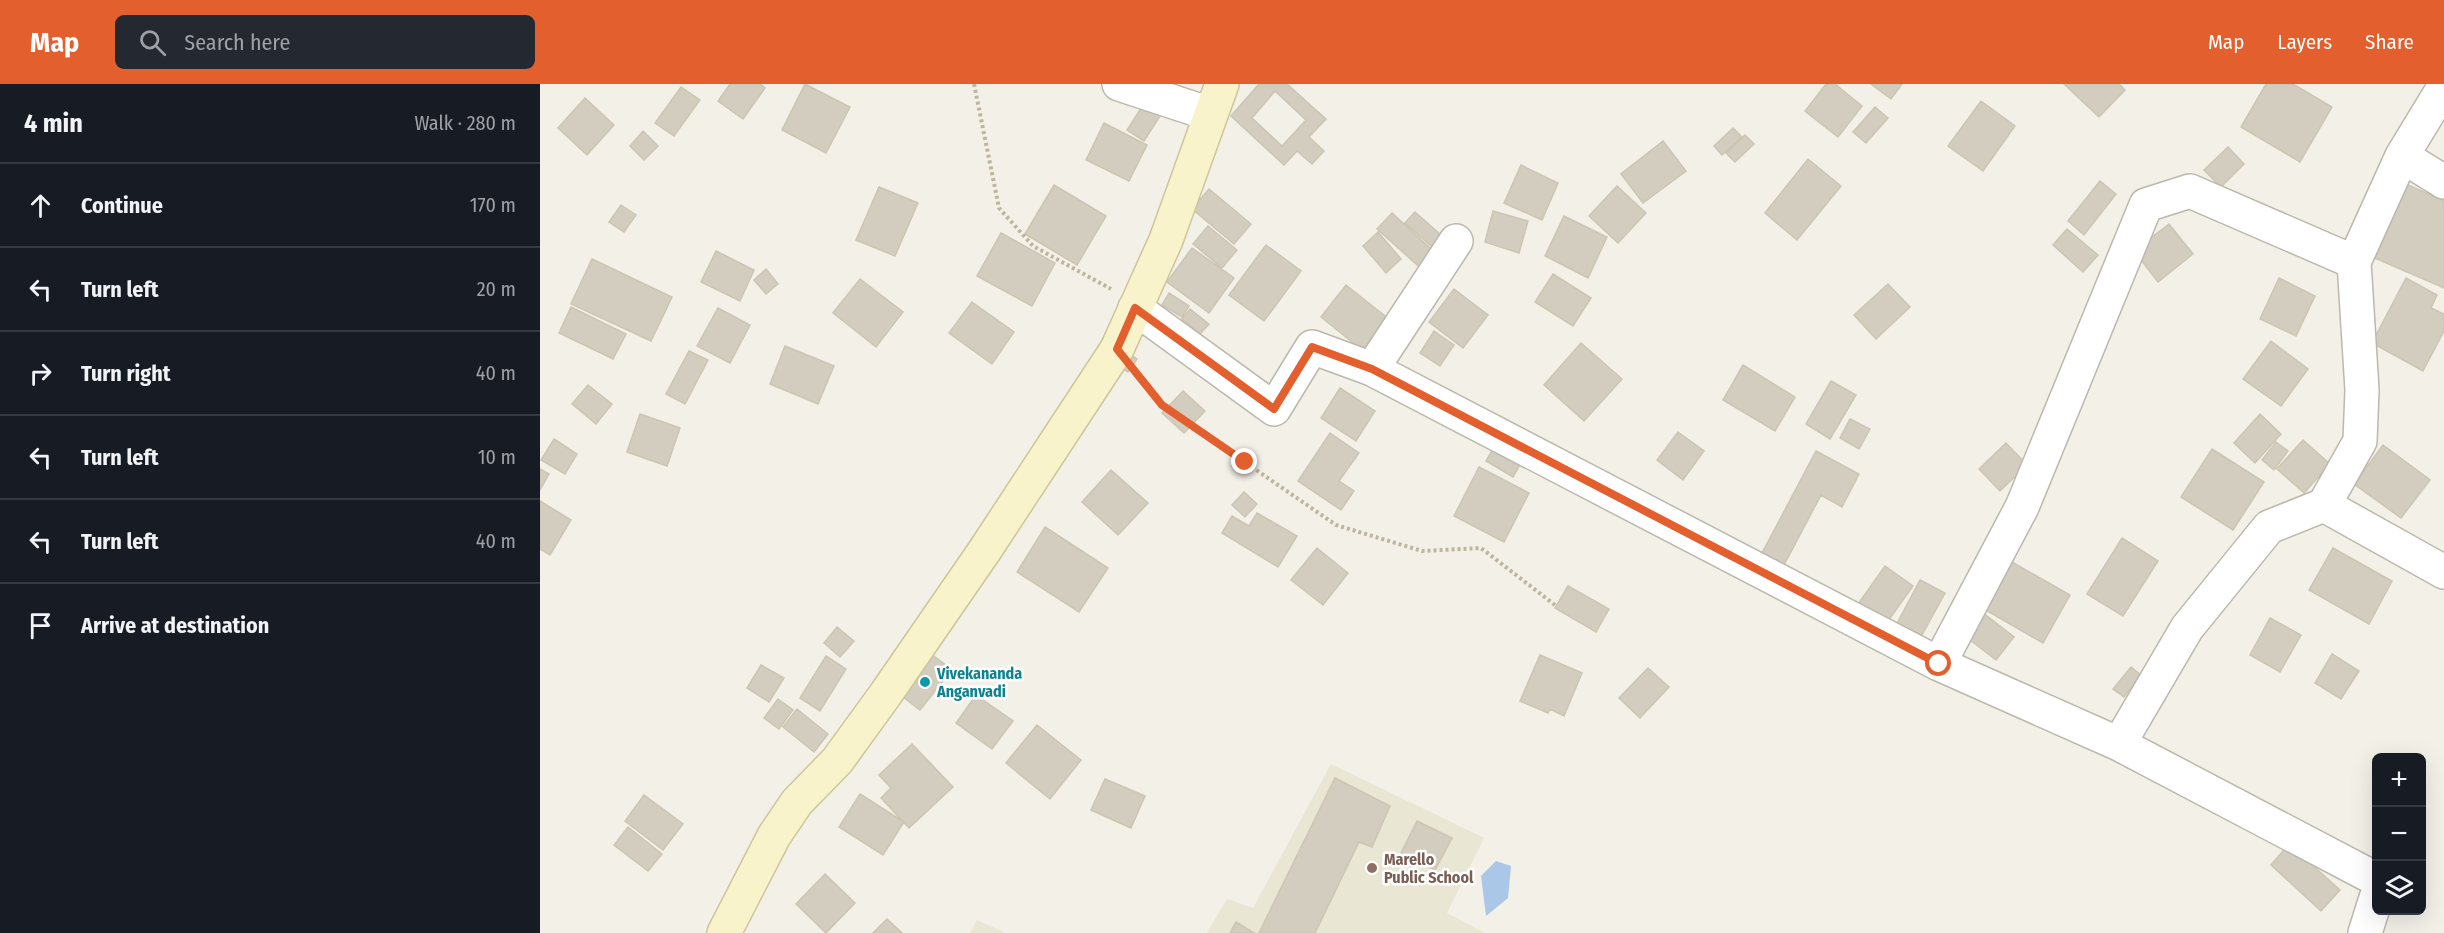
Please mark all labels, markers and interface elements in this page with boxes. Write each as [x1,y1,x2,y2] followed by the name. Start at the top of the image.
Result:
[115,15,535,69] search box
[30,26,79,59] text: Map
[136,26,169,59] icon: search
[184,29,290,56] text: Search here
[2208,29,2244,55] text: Map
[2277,29,2332,55] text: Layers
[2365,29,2414,55] text: Share
[24,108,83,139] text: 4 min
[414,111,516,135] text: Walk · 280 m
[24,189,57,222] icon: ahead
[81,192,163,219] text: Continue
[470,193,516,217] text: 170 m
[24,273,57,306] icon: left
[81,276,159,303] text: Turn left
[477,277,516,301] text: 20 m
[24,357,57,390] icon: right
[81,360,170,387] text: Turn right
[476,361,516,385] text: 40 m
[24,441,57,474] icon: left
[81,444,159,471] text: Turn left
[478,445,516,469] text: 10 m
[1231,448,1257,474] route end
[24,525,57,558] icon: left
[81,528,159,555] text: Turn left
[476,529,516,553] text: 40 m
[24,609,57,642] icon: arrive
[81,612,269,639] text: Arrive at destination
[1925,650,1951,676] route start
[936,664,1022,701] place label: Vivekananda Anganvadi
[918,675,932,689] marker: Vivekananda Anganvadi
[2372,753,2426,915] map controls
[2372,753,2426,807] button: +
[2372,807,2426,861] button: −
[1384,850,1474,887] place label: Marello Public School
[1365,861,1379,875] marker: Marello Public School
[2372,861,2426,915] button: layers

